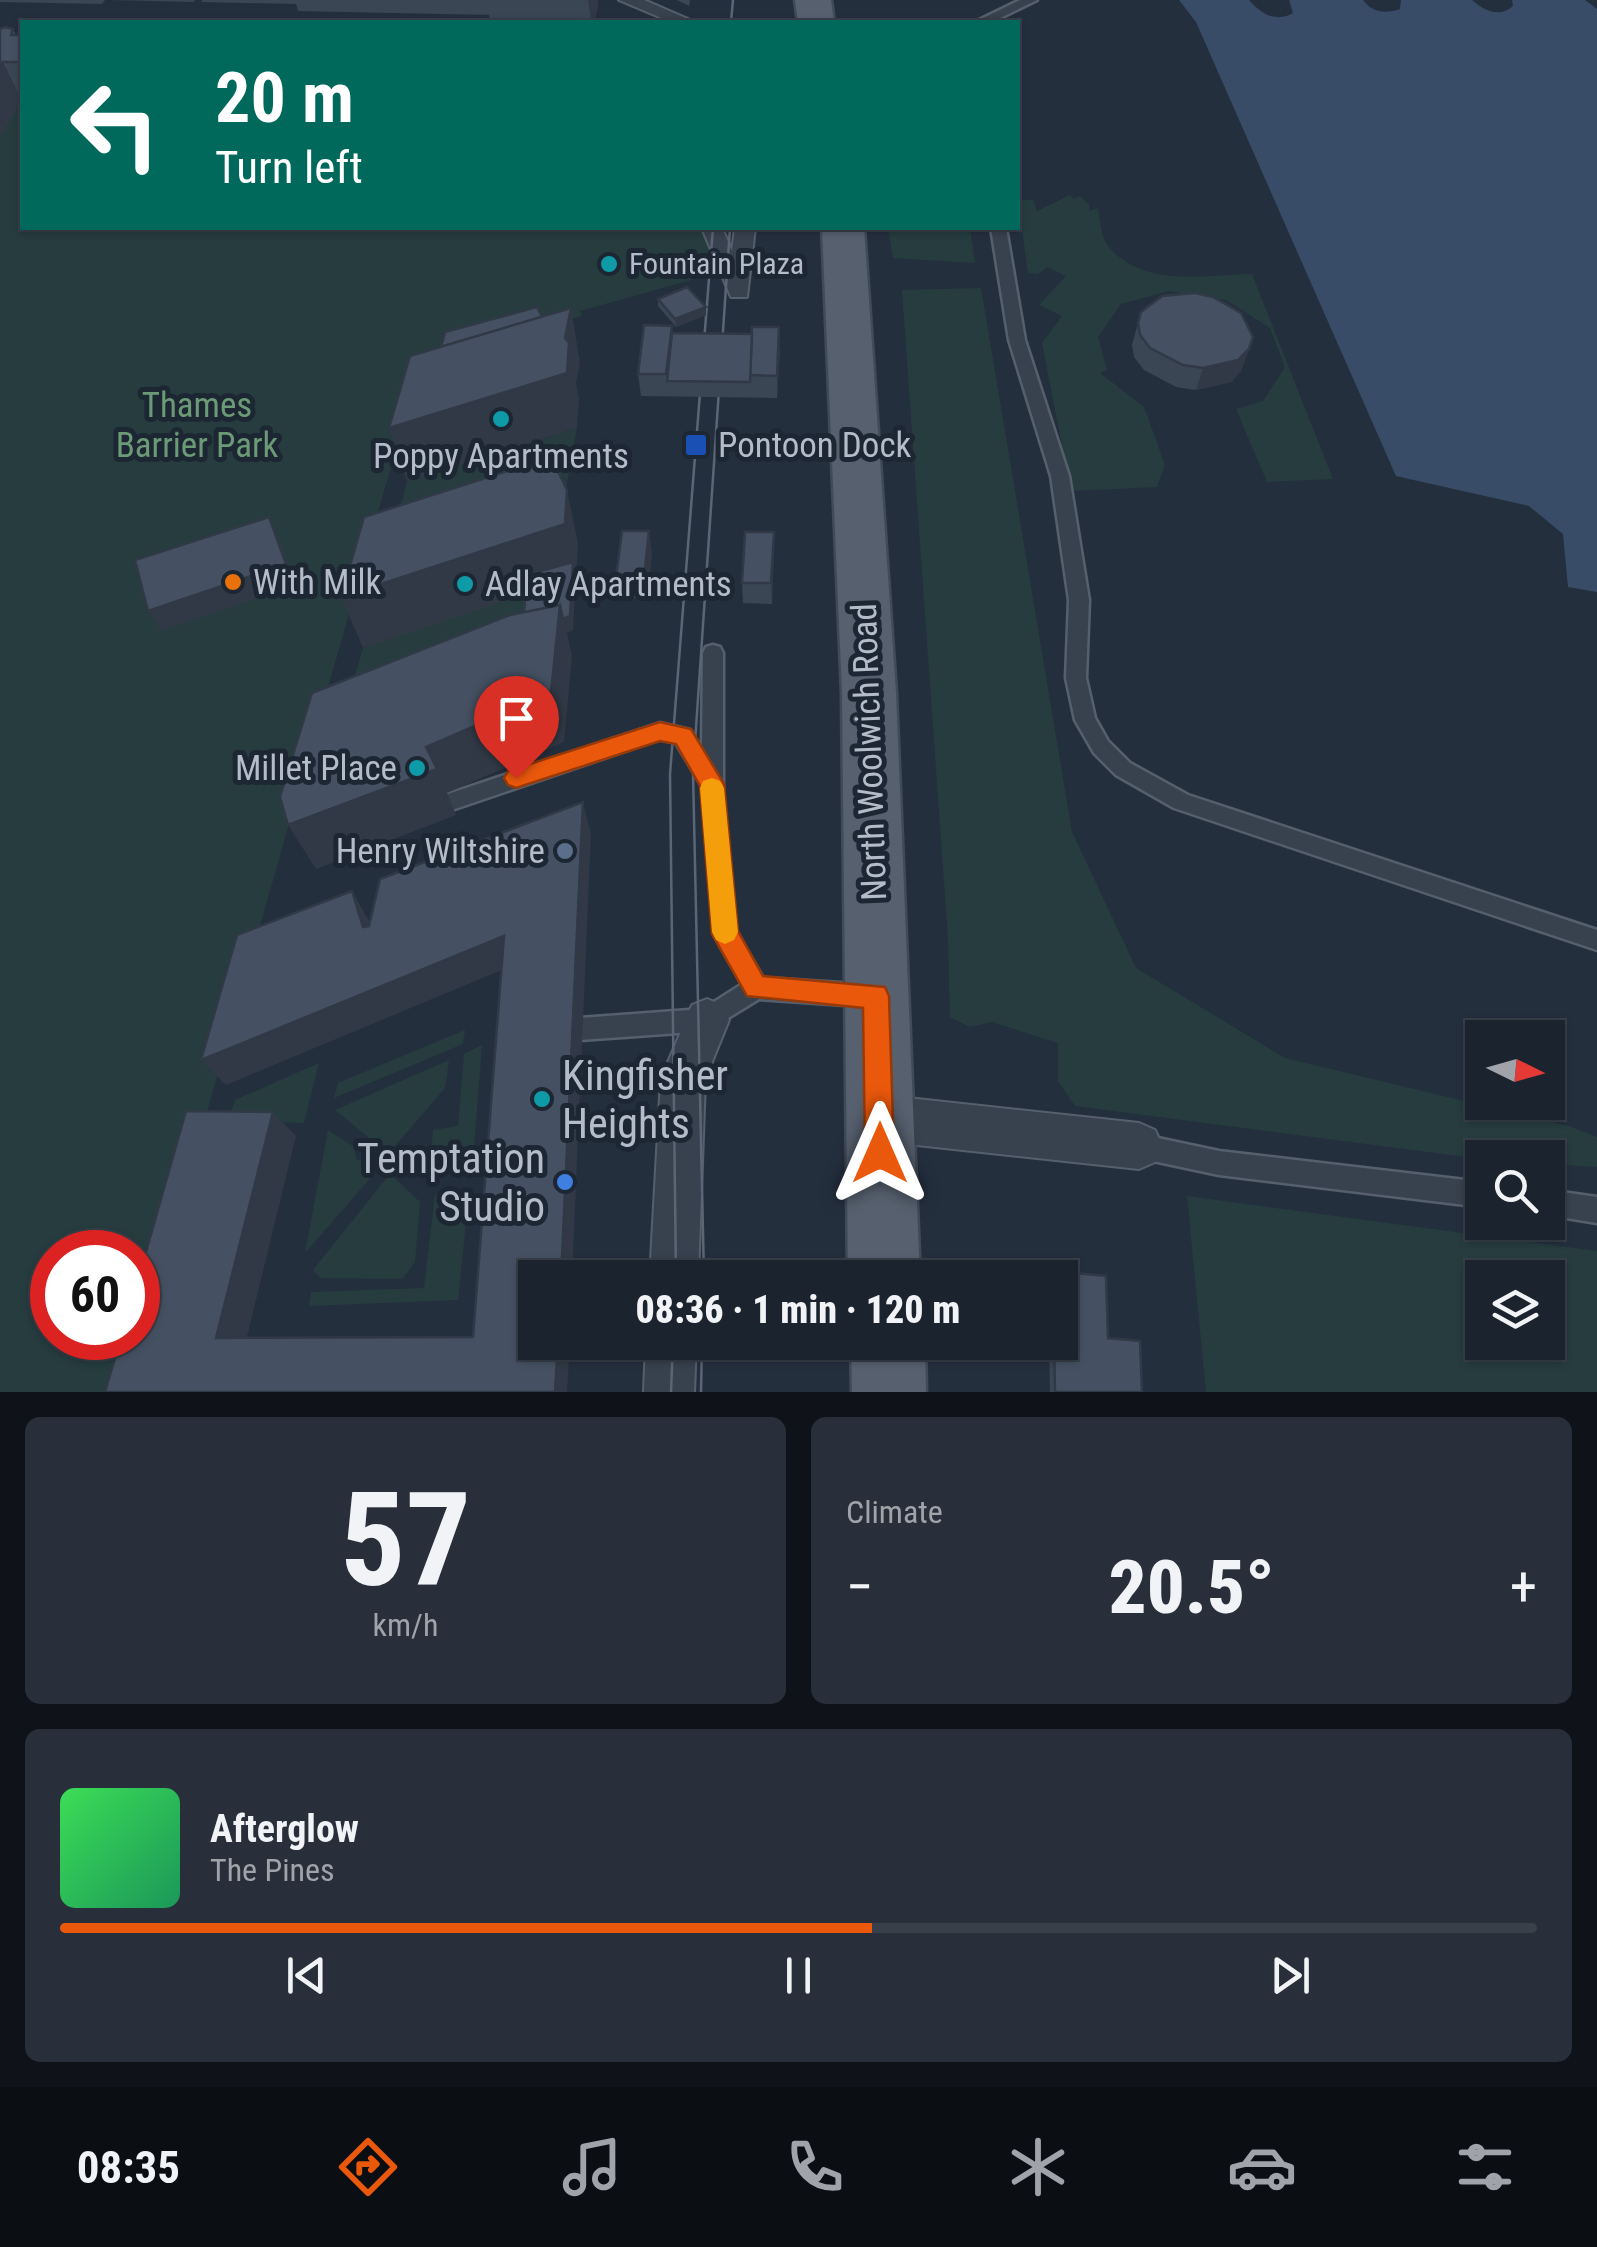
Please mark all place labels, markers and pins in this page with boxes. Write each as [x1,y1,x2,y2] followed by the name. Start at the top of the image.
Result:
[629,246,804,281] place label: Fountain Plaza
[598,253,620,275] marker: Fountain Plaza
[490,408,512,430] marker: Poppy Apartments
[718,425,912,466] place label: Pontoon Dock
[683,432,709,458] marker: Pontoon Dock
[373,436,629,477] place label: Poppy Apartments
[253,562,381,603] place label: With Milk
[485,564,732,605] place label: Adlay Apartments
[222,571,244,593] marker: With Milk
[454,573,476,595] marker: Adlay Apartments
[474,676,559,779] pin
[235,748,397,789] place label: Millet Place
[406,757,428,779] marker: Millet Place
[336,831,545,872] place label: Henry Wiltshire
[554,840,576,862] marker: Henry Wiltshire
[562,1051,728,1148] place label: Kingfisher Heights
[531,1088,553,1110] marker: Kingfisher Heights
[357,1134,545,1231] place label: Temptation Studio
[554,1171,576,1193] marker: Temptation Studio

